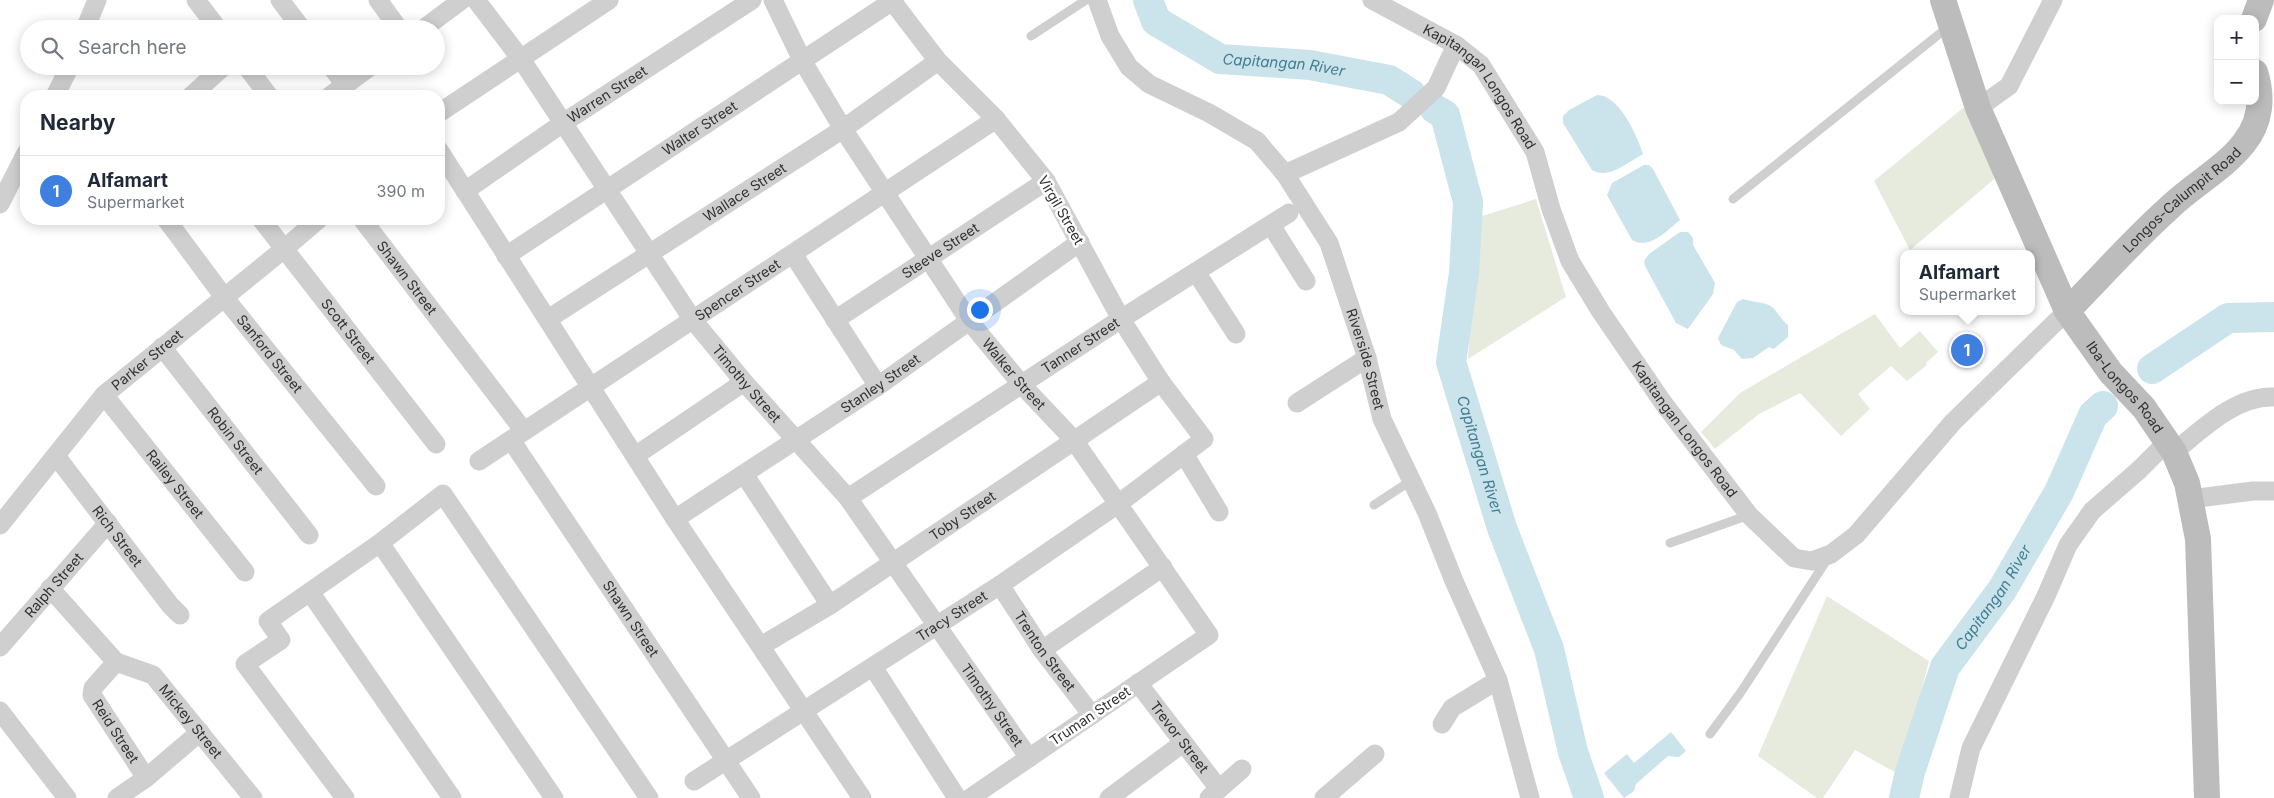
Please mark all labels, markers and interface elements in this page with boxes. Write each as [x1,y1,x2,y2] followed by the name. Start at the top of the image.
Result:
[2214,15,2259,105] map controls
[2214,15,2259,60] button: +
[20,20,445,75] search box
[1420,20,1540,152] street label: Kapitangan Longos Road
[38,34,66,62] icon: search
[78,36,187,59] text: Search here
[1222,49,1347,81] water label: Capitangan River
[2214,60,2259,105] button: −
[564,62,650,126] street label: Warren Street
[659,97,740,159] street label: Walter Street
[40,110,115,135] text: Nearby
[2119,143,2244,256] street label: Longos-Calumpit Road
[700,159,789,225] street label: Wallace Street
[87,169,168,192] text: Alfamart
[1035,172,1088,248] street label: Virgil Street
[53,181,59,201] text: 1
[377,181,425,201] text: 390 m
[87,192,184,212] text: Supermarket
[898,219,982,282] street label: Steeve Street
[374,237,441,318] street label: Shawn Street
[1900,250,2035,315] popup
[691,255,784,324] street label: Spencer Street
[1919,261,2000,284] text: Alfamart
[1919,284,2016,304] text: Supermarket
[318,295,379,367] street label: Scott Street
[967,297,993,323] your location
[1343,306,1388,412] street label: Riverside Street
[233,311,307,396] street label: Sanford Street
[1038,313,1123,377] street label: Tanner Street
[108,325,186,394] street label: Parker Street
[1951,331,1983,369] pin: 1
[979,335,1050,413] street label: Walker Street
[2083,338,2167,436] street label: Iba-Longos Road
[709,341,785,426] street label: Timothy Street
[837,350,923,416] street label: Stanley Street
[1629,357,1741,500] street label: Kapitangan Longos Road
[1453,393,1507,517] water label: Capitangan River
[204,403,268,478] street label: Robin Street
[143,446,208,522] street label: Railey Street
[926,487,999,544] street label: Toby Street
[89,502,147,570] street label: Rich Street
[1951,541,2035,654] water label: Capitangan River
[21,549,87,621] street label: Ralph Street
[599,577,663,660] street label: Shawn Street
[913,586,990,644] street label: Tracy Street
[1011,608,1080,695] street label: Trenton Street
[958,660,1027,750] street label: Timothy Street
[156,680,226,762] street label: Mickey Street
[1046,682,1134,749] street label: Truman Street
[89,696,143,766] street label: Reid Street
[1147,697,1213,776] street label: Trevor Street

